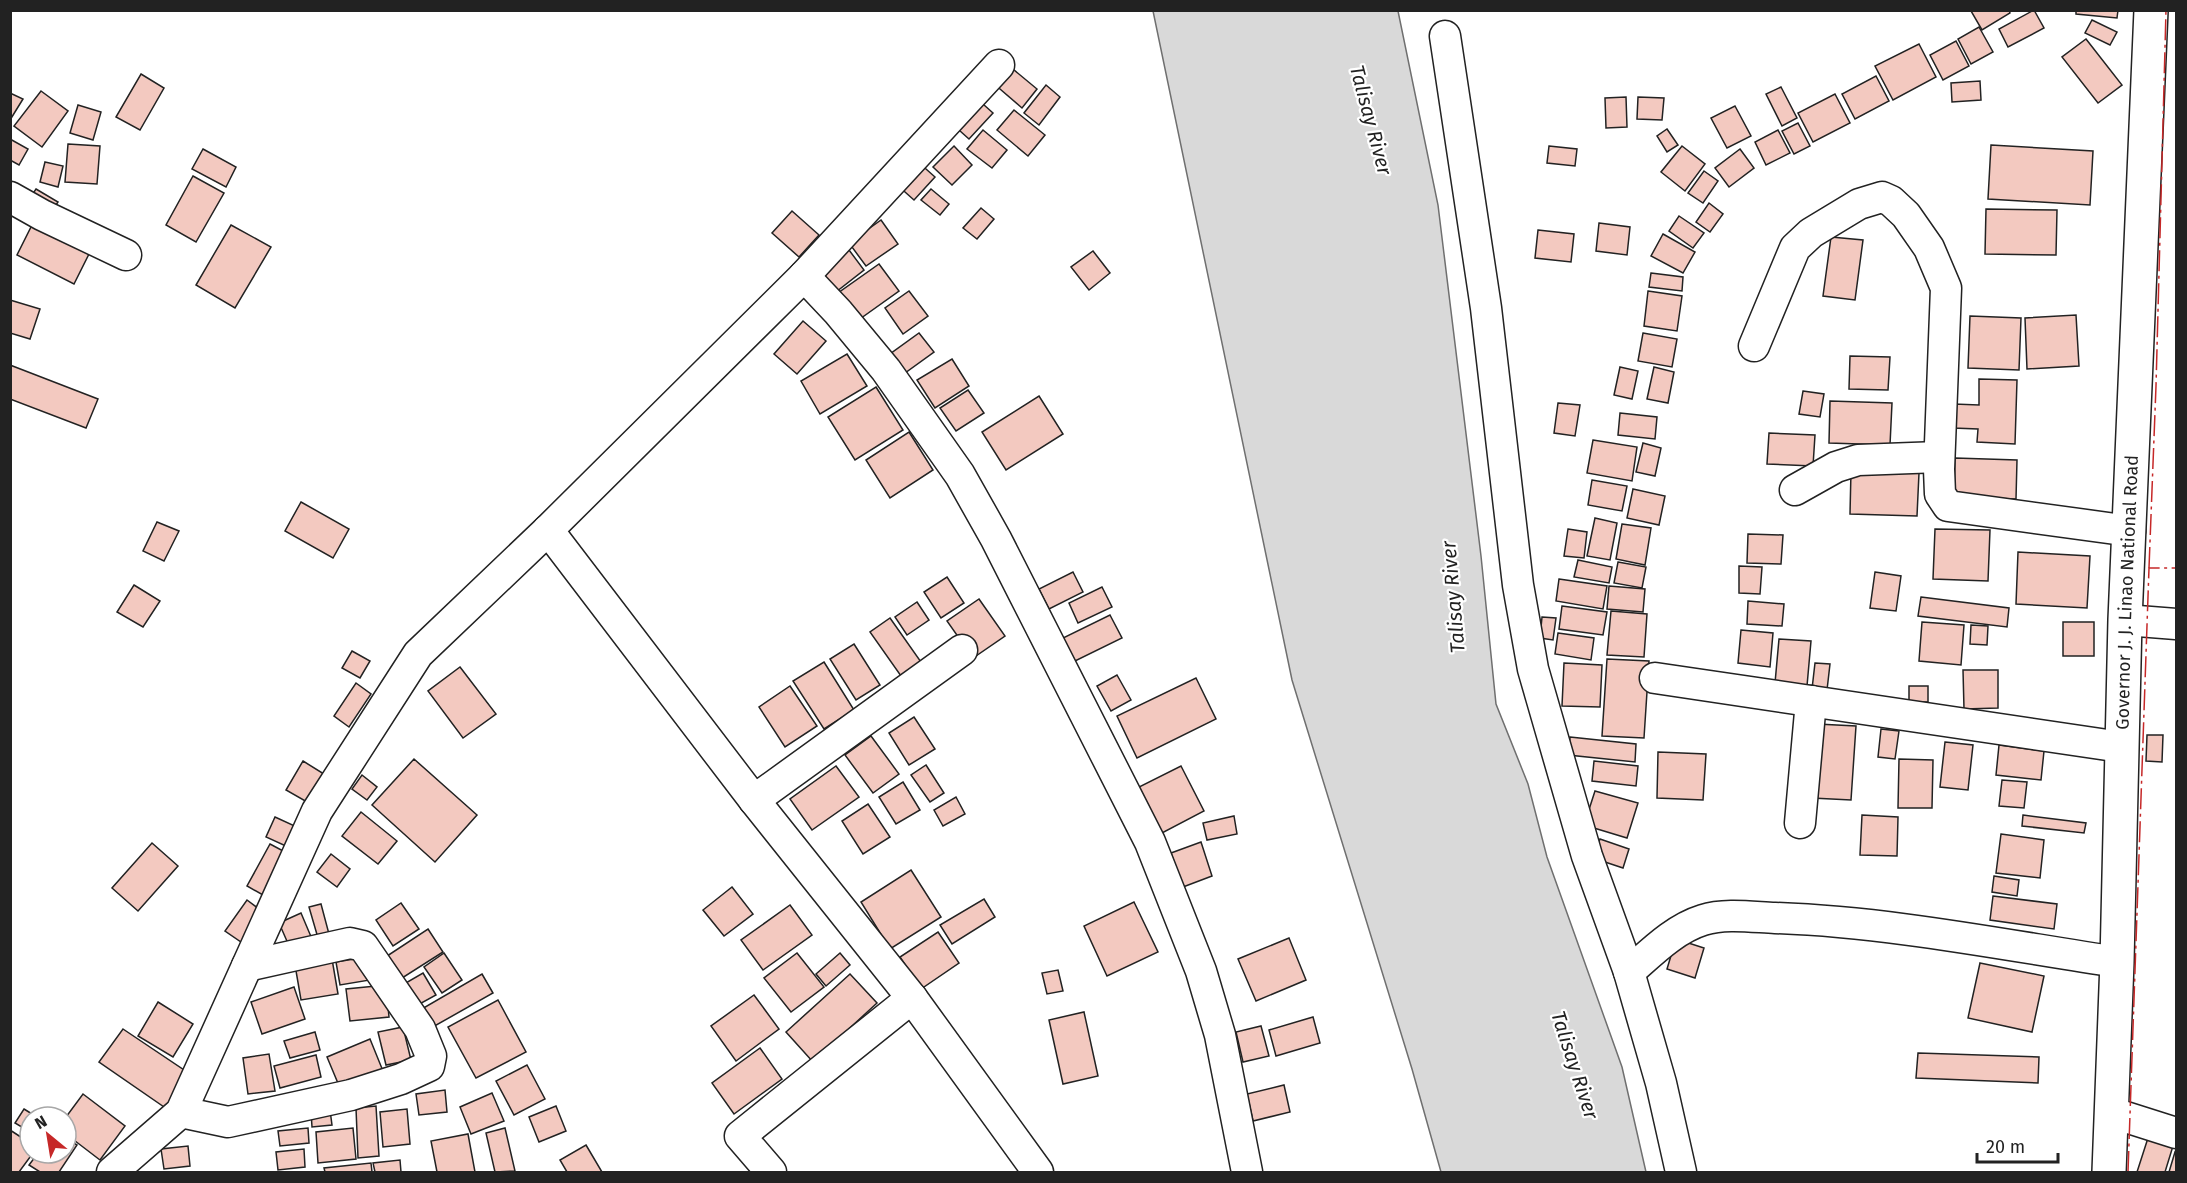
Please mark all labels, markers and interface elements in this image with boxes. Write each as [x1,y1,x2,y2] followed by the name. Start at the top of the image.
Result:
[1345,63,1397,179] water label: Talisay River
[2111,454,2143,730] street label: Governor J. J. Linao National Road
[1436,539,1470,654] water label: Talisay River
[1546,1008,1604,1123] water label: Talisay River
[18,1105,78,1165] north arrow
[31,1112,50,1133] text: N
[1977,1126,2058,1164] scale bar
[1986,1136,2025,1158] text: 20 m

